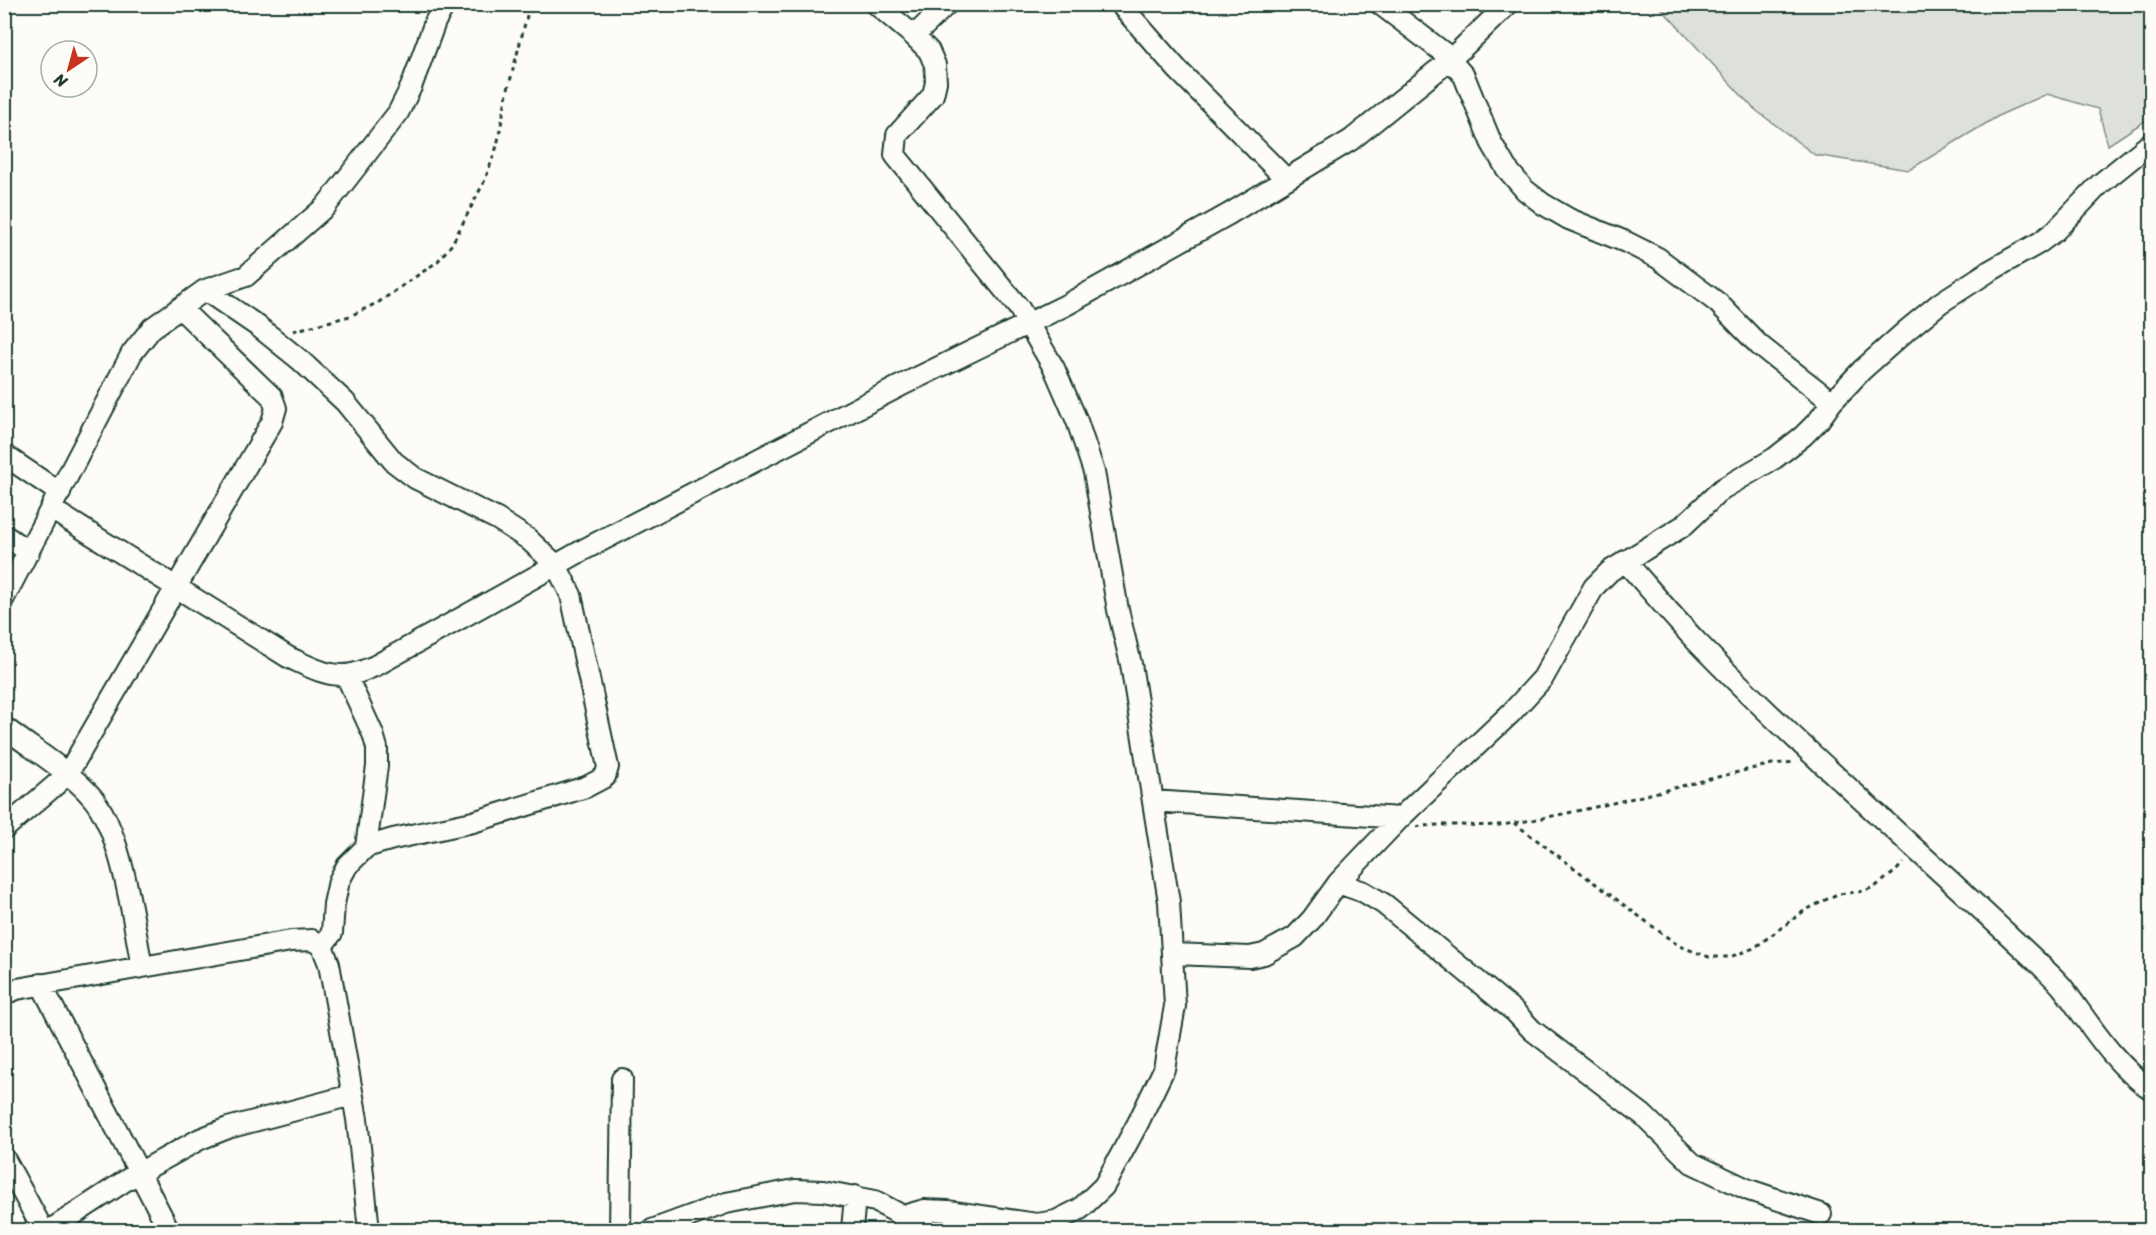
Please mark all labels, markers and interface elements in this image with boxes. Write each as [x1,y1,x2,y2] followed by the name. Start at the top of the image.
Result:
[39,39,99,99] north arrow
[47,65,74,96] text: N

